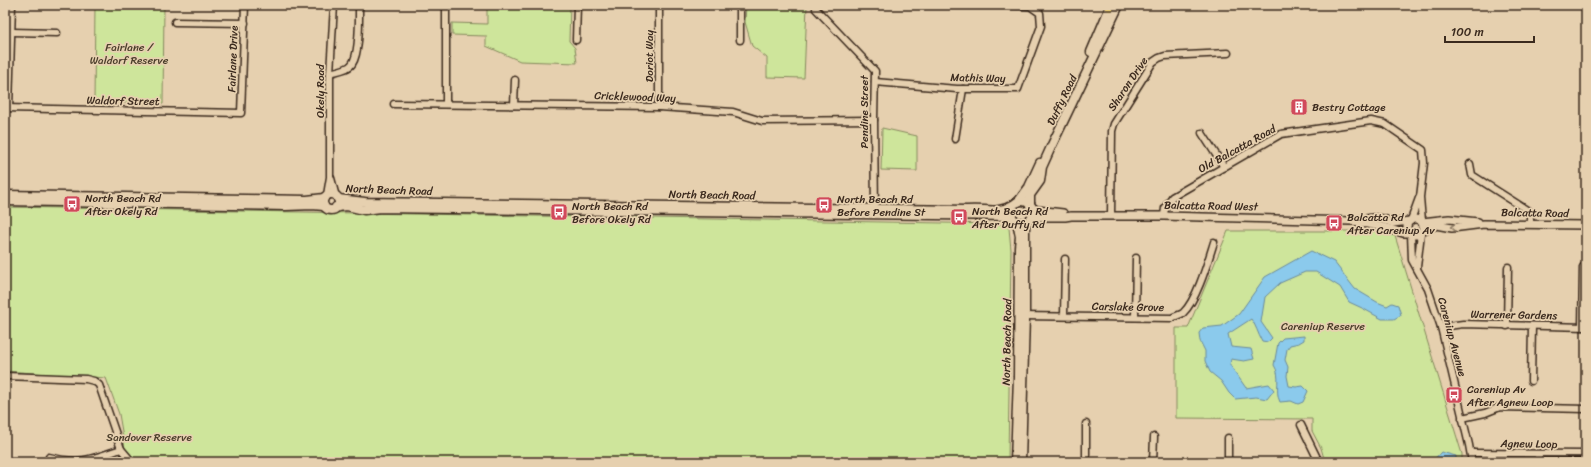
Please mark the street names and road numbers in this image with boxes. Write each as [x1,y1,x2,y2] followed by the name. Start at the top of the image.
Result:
[222,25,244,93] street label: Fairlane Drive
[640,29,659,82] street label: Doriot Way
[1103,53,1153,115] street label: Sharon Drive
[311,63,330,118] street label: Okely Road
[950,68,1006,88] street label: Mathis Way
[1042,70,1083,129] street label: Duffy Road
[855,75,874,149] street label: Pendine Street
[594,86,676,108] street label: Cricklewood Way
[86,91,160,111] street label: Waldorf Street
[1195,119,1281,178] street label: Old Balcatta Road
[345,179,434,201] street label: North Beach Road
[668,185,757,205] street label: North Beach Road
[1164,196,1259,216] street label: Balcatta Road West
[1501,203,1570,223] street label: Balcatta Road
[1432,295,1472,379] street label: Careniup Avenue
[997,297,1017,386] street label: North Beach Road
[1092,297,1165,317] street label: Carslake Grove
[1471,305,1558,325] street label: Warrener Gardens
[1499,434,1558,454] street label: Agnew Loop

